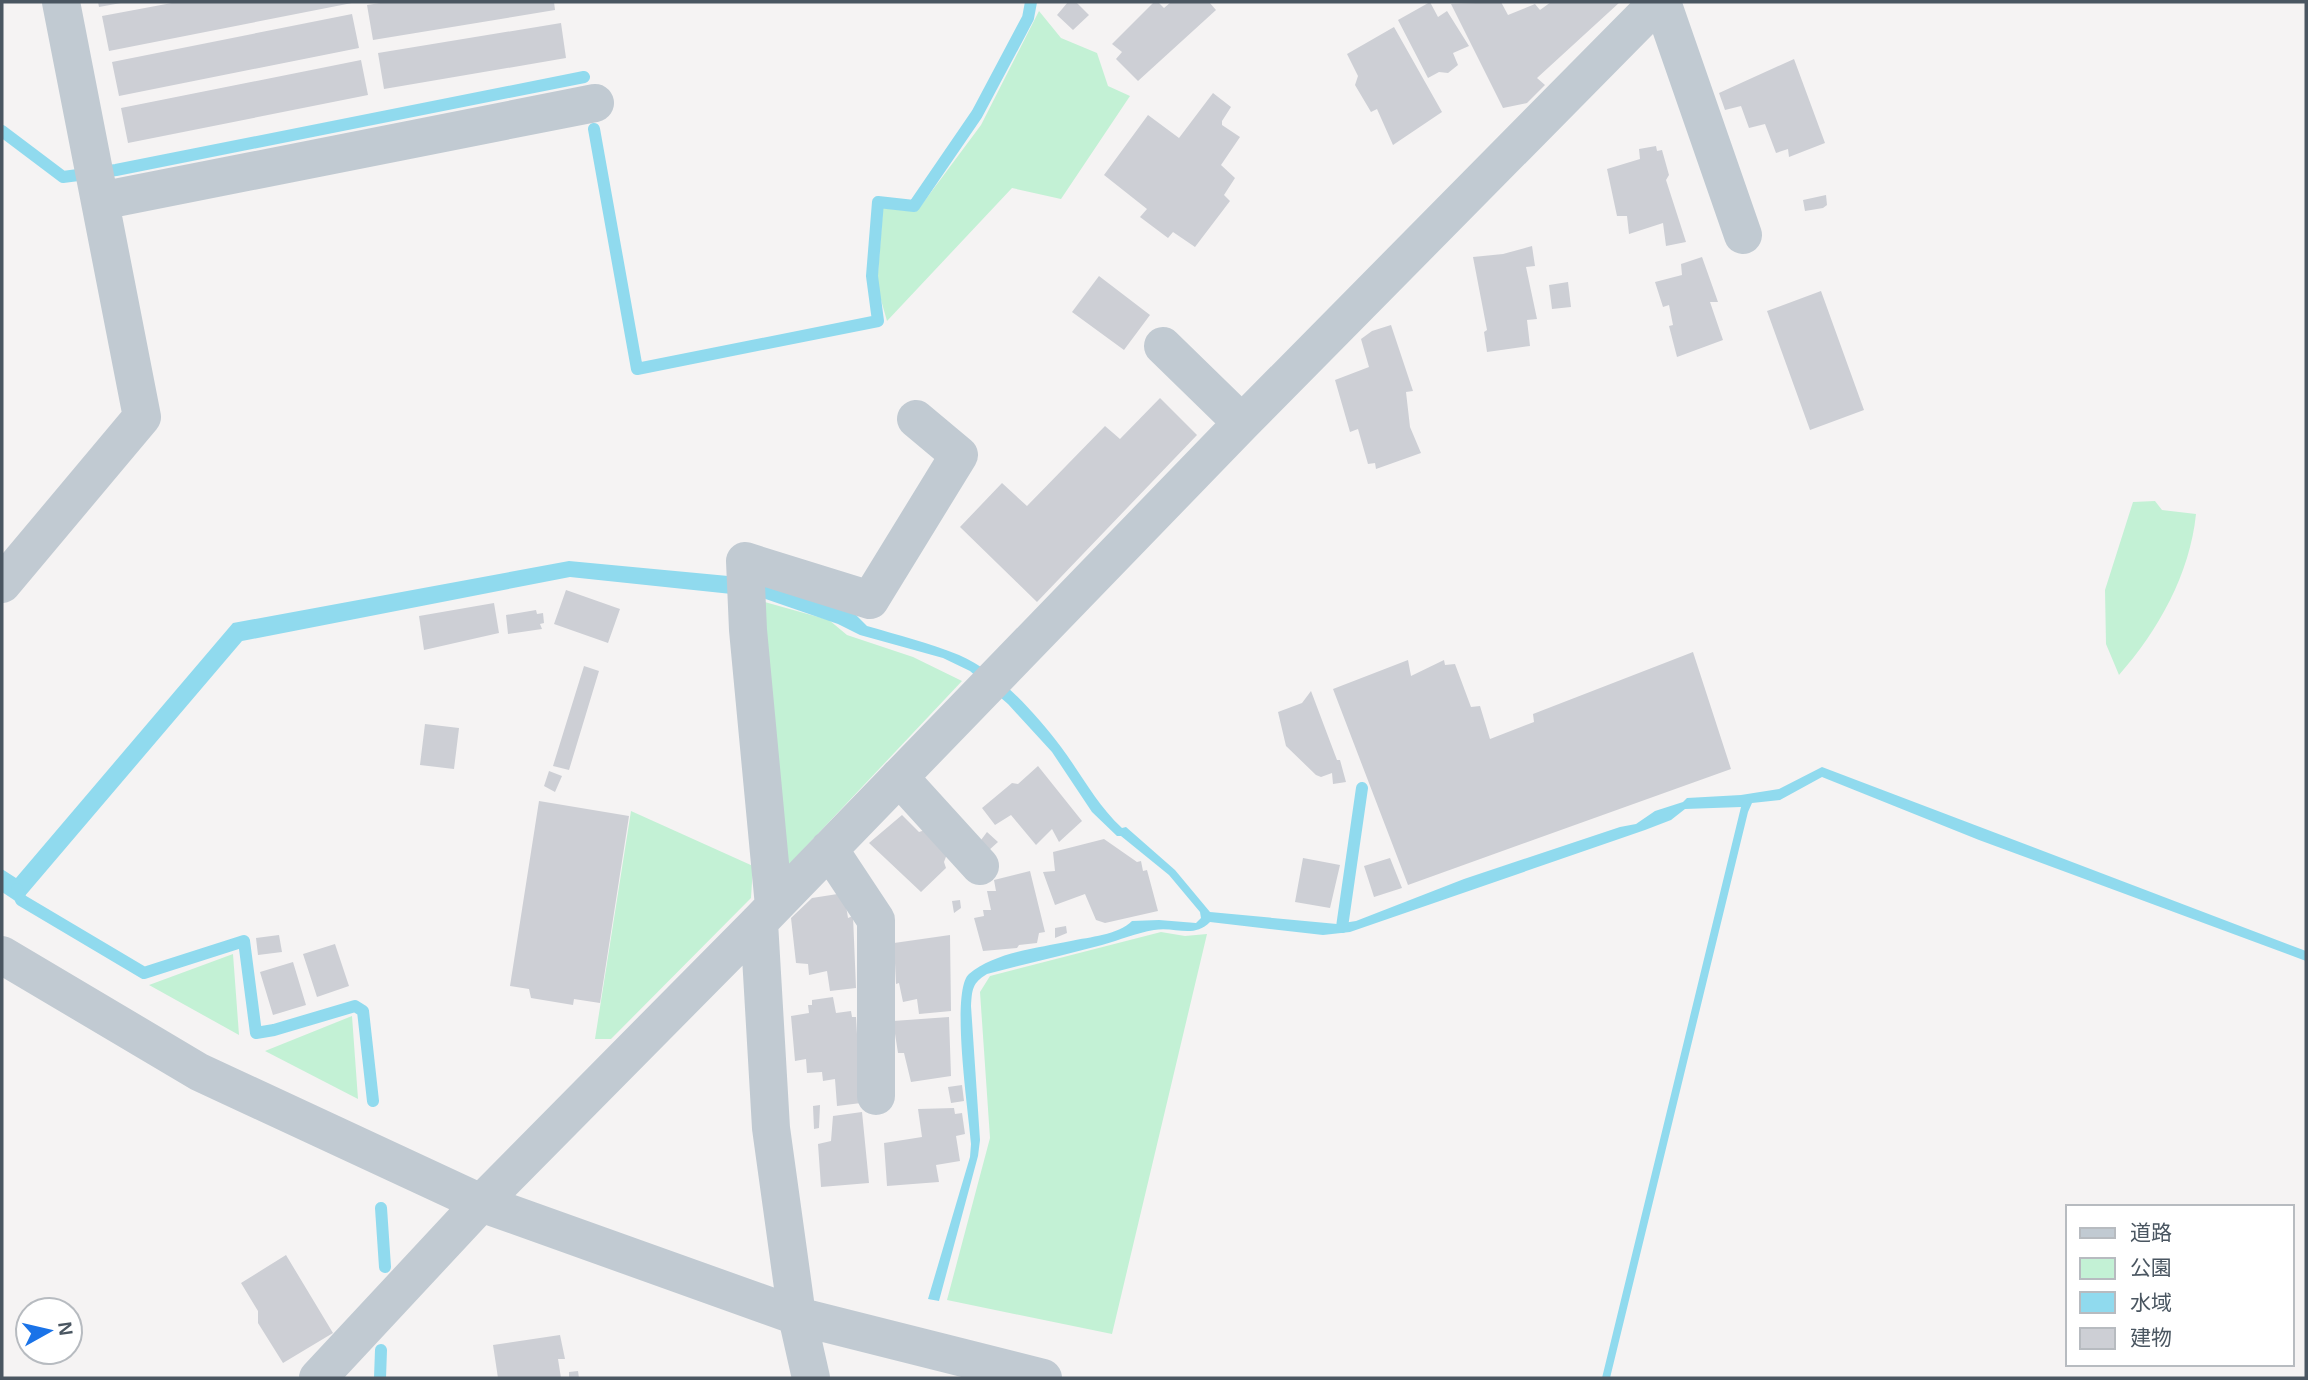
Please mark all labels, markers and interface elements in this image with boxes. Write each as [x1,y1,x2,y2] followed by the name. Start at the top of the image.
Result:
[2066,1205,2294,1366] legend
[2130,1221,2172,1244] text: 道路
[2130,1256,2172,1279] text: 公園
[2130,1291,2172,1314] text: 水域
[14,1296,84,1366] north arrow
[54,1320,77,1337] text: N
[2130,1326,2172,1349] text: 建物

